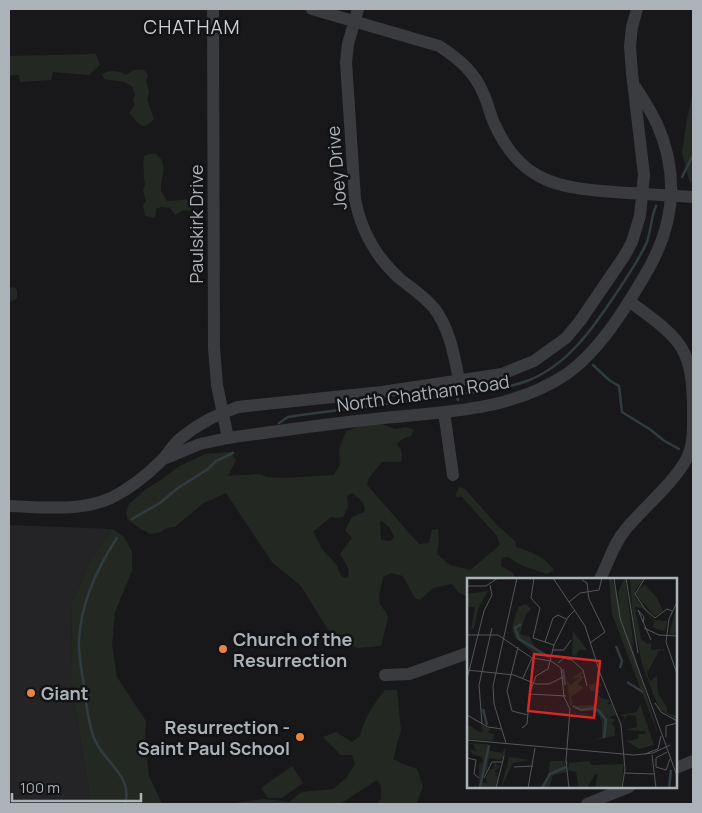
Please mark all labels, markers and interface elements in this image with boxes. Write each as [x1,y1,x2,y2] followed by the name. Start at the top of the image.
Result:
[144,14,240,40] district label: CHATHAM
[320,125,352,211] street label: Joey Drive
[184,164,208,284] street label: Paulskirk Drive
[335,369,511,417] street label: North Chatham Road
[467,578,677,788] inset map
[233,627,353,672] place label: Church of the Resurrection
[217,643,229,655] marker: Church of the Resurrection
[41,681,89,705] place label: Giant
[25,687,37,699] marker: Giant
[138,715,290,760] place label: Resurrection - Saint Paul School
[294,731,306,743] marker: Resurrection - Saint Paul School
[12,770,141,802] scale bar
[20,777,60,798] text: 100 m

